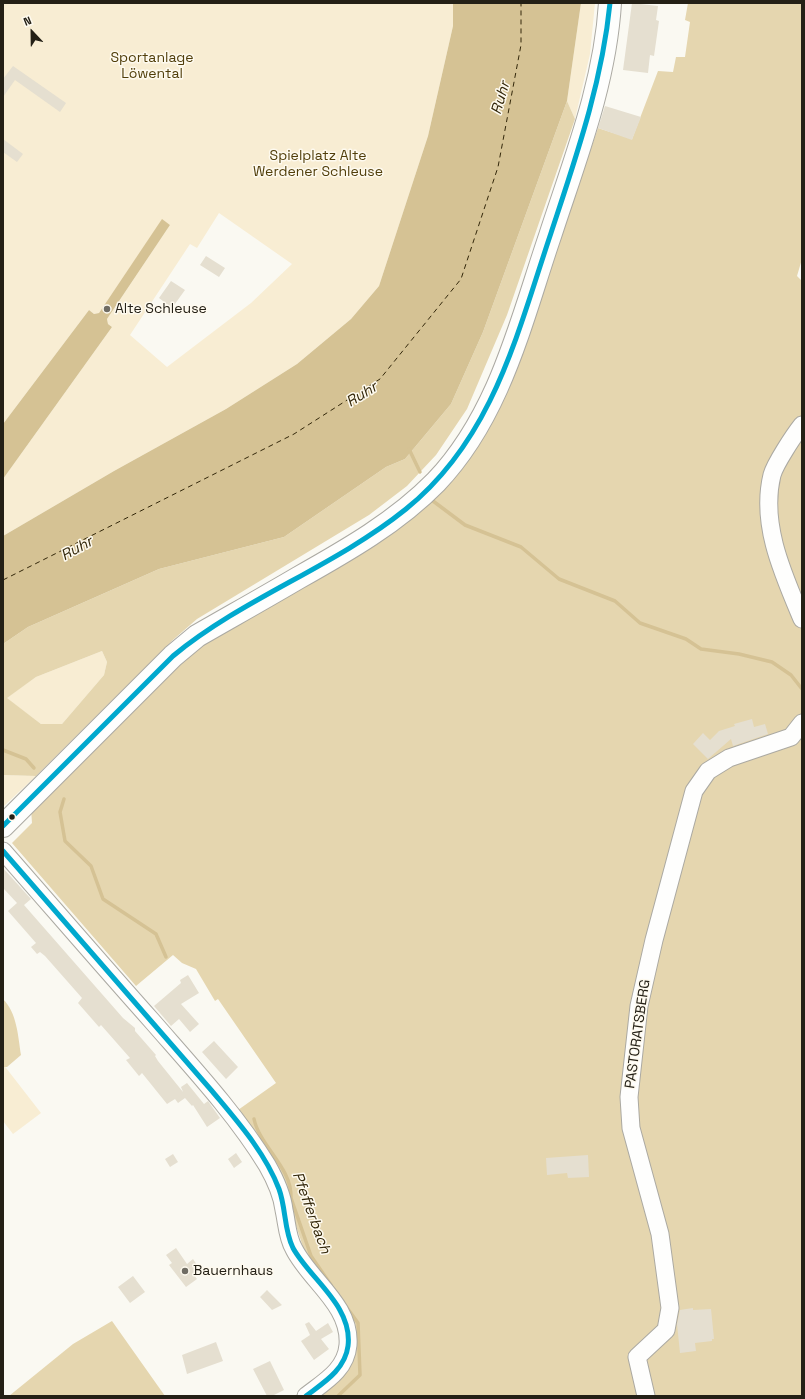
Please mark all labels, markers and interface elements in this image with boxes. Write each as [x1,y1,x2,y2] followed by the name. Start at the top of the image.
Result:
[12,12,52,52] north arrow
[21,13,34,29] text: N
[110,50,194,82] park label: Sportanlage Löwental
[488,79,514,117] water label: Ruhr
[253,148,383,180] park label: Spielplatz Alte Werdener Schleuse
[115,301,207,317] place label: Alte Schleuse
[102,304,112,314] marker: Alte Schleuse
[343,378,381,412] water label: Ruhr
[58,533,96,565] water label: Ruhr
[7,812,17,822] unlabelled marker
[622,978,654,1090] street label: PASTORATSBERG
[288,1170,334,1256] water label: Pfefferbach
[193,1263,273,1279] place label: Bauernhaus
[180,1266,190,1276] marker: Bauernhaus

